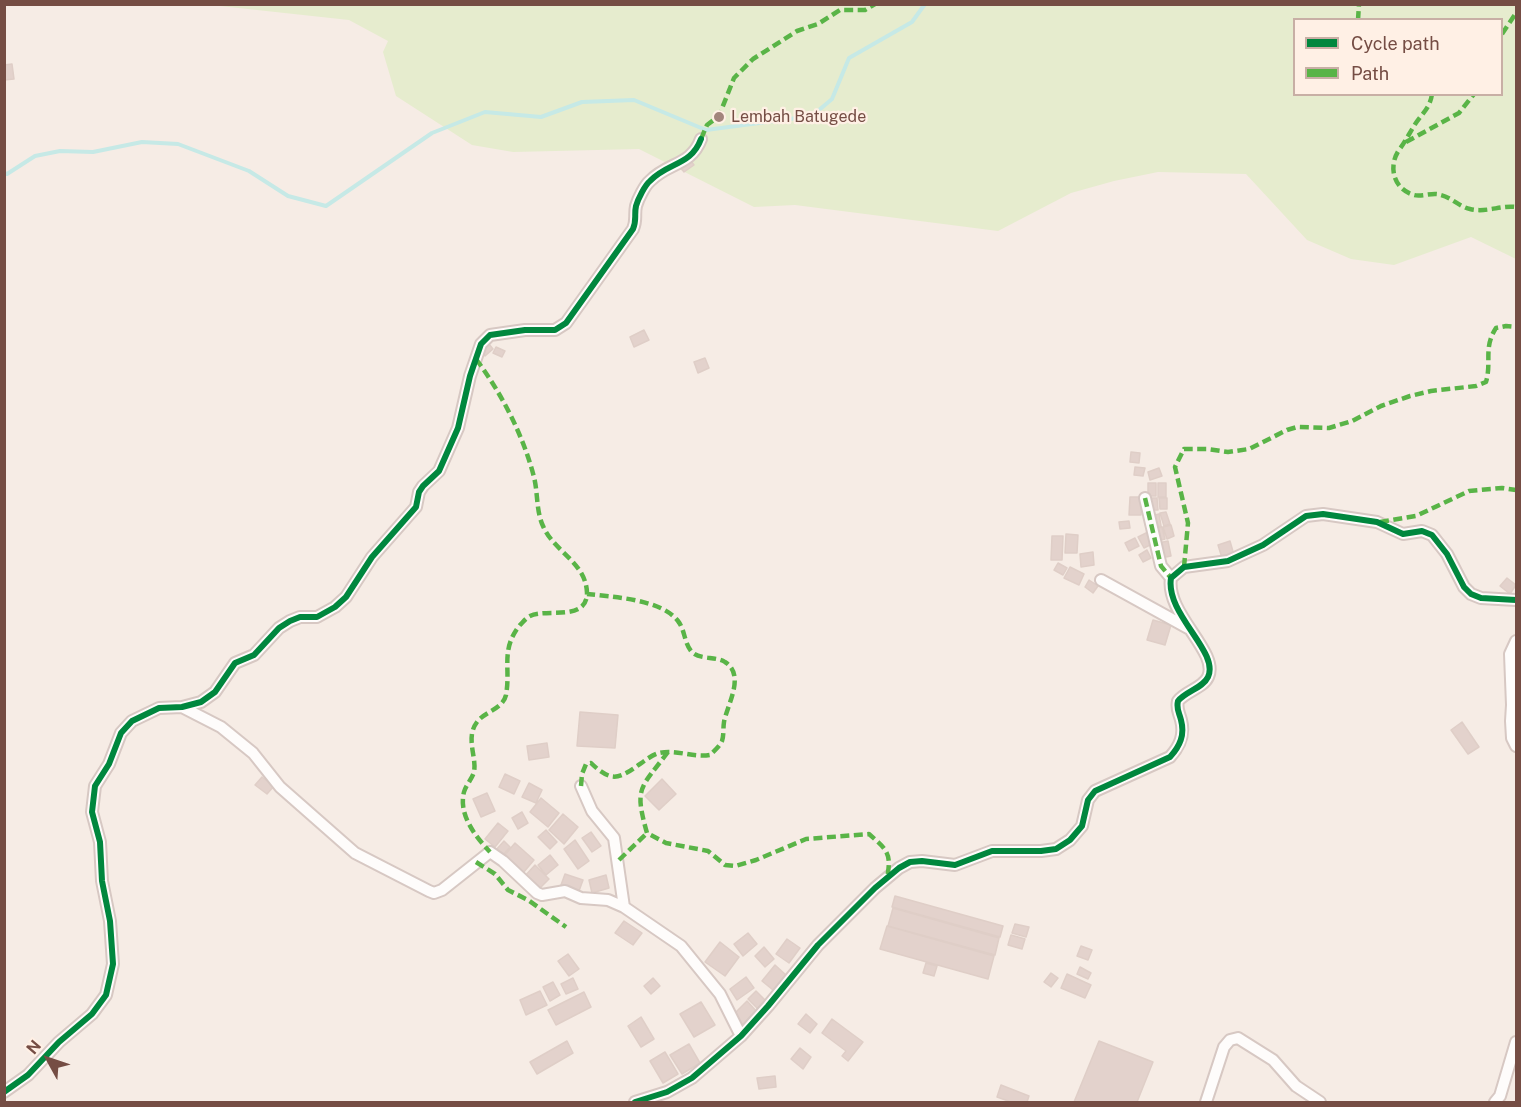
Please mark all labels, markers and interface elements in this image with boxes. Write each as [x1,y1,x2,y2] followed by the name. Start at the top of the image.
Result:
[1293,18,1503,96] legend
[1351,33,1440,54] text: Cycle path
[1351,63,1389,84] text: Path
[731,107,866,127] place label: Lembah Batugede
[712,110,726,124] marker: Lembah Batugede
[18,1029,78,1089] north arrow
[23,1036,45,1058] text: N

